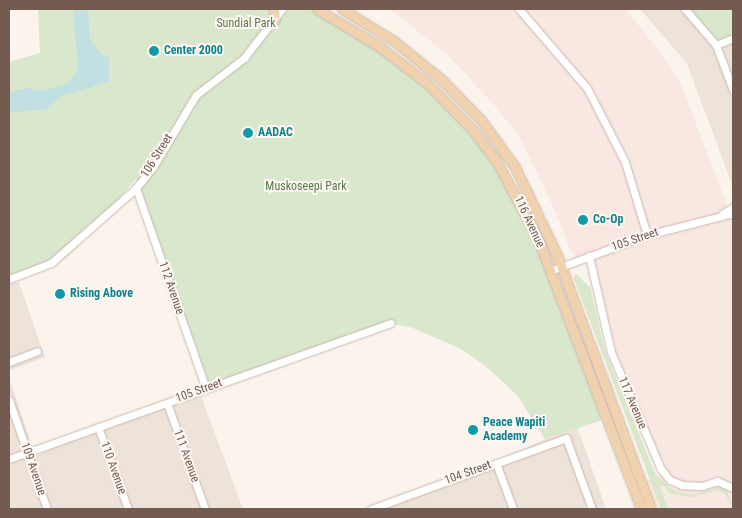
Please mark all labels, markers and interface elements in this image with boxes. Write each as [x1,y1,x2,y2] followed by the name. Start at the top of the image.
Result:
[216,17,276,31] park label: Sundial Park
[164,44,223,58] place label: Center 2000
[148,45,160,57] marker: Center 2000
[258,126,293,140] place label: AADAC
[242,127,254,139] marker: AADAC
[138,132,176,180] street label: 106 Street
[265,180,347,194] park label: Muskoseepi Park
[511,194,547,250] street label: 116 Avenue
[593,213,623,227] place label: Co-Op
[577,214,589,226] marker: Co-Op
[610,225,660,255] street label: 105 Street
[155,260,187,316] street label: 112 Avenue
[70,287,133,301] place label: Rising Above
[54,288,66,300] marker: Rising Above
[615,375,649,431] street label: 117 Avenue
[174,376,224,406] street label: 105 Street
[483,416,545,444] place label: Peace Wapiti Academy
[467,424,479,436] marker: Peace Wapiti Academy
[170,428,202,484] street label: 111 Avenue
[97,440,129,496] street label: 110 Avenue
[17,441,49,497] street label: 109 Avenue
[443,458,493,488] street label: 104 Street

